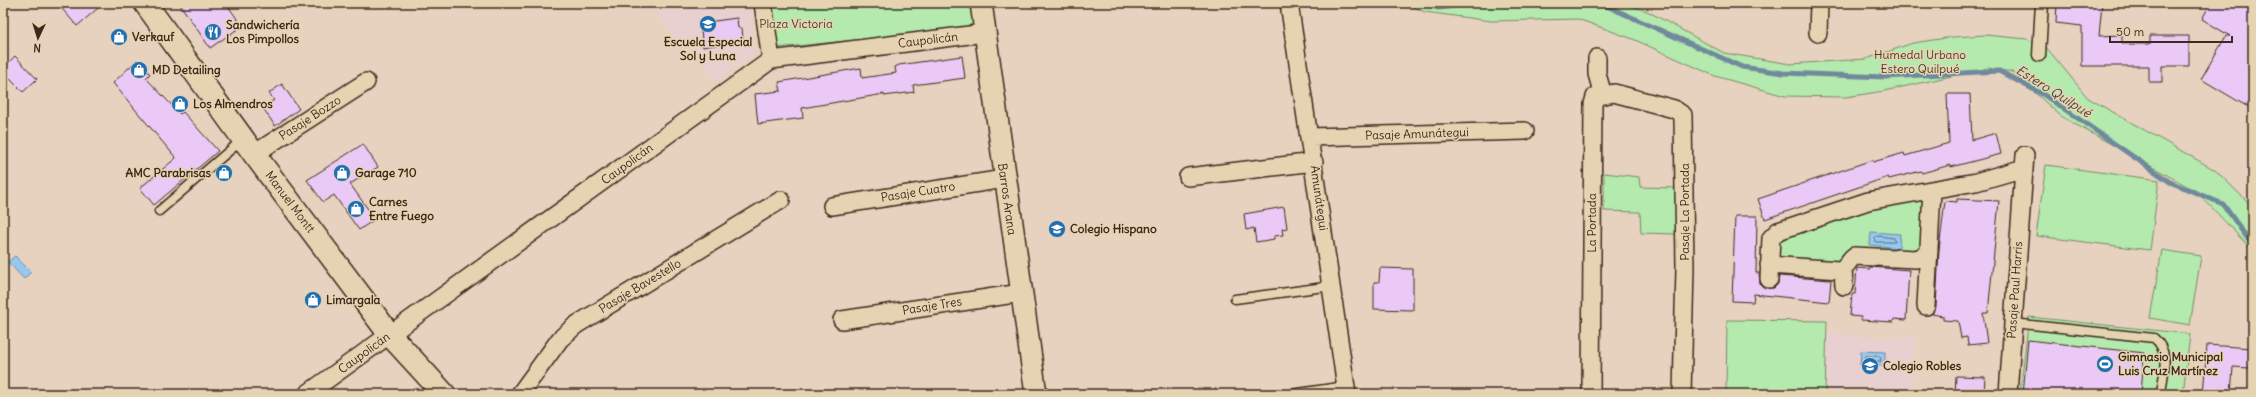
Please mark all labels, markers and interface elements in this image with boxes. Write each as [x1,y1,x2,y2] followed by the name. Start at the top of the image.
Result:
[698,14,718,34] school or university icon: Escuela Especial Sol y Luna
[759,16,833,31] park label: Plaza Victoria
[226,17,300,47] place label: Sandwichería Los Pimpollos
[18,18,58,58] north arrow
[2110,18,2232,44] scale bar
[203,22,223,42] restaurant icon: Sandwichería Los Pimpollos
[2116,24,2145,39] text: 50 m
[109,27,129,47] shop icon: Verkauf
[897,28,959,51] street label: Caupolicán
[132,29,175,44] place label: Verkauf
[664,34,753,64] place label: Escuela Especial Sol y Luna
[33,41,42,55] text: N
[1874,47,1966,76] park label: Humedal Urbano Estero Quilpué
[129,60,149,80] shop icon: MD Detailing
[152,62,221,78] place label: MD Detailing
[2013,62,2095,122] water label: Estero Quilpué
[276,92,344,143] street label: Pasaje Bozzo
[170,94,190,114] shop icon: Los Almendros
[193,96,273,111] place label: Los Almendros
[1365,124,1469,143] street label: Pasaje Amunátegui
[598,140,656,187] street label: Caupolicán
[995,162,1020,236] street label: Barros Arana
[214,163,234,183] shop icon: AMC Parabrisas
[332,163,352,183] shop icon: Garage 710
[1677,163,1692,261] street label: Pasaje La Portada
[1307,164,1331,232] street label: Amunátegui
[125,165,212,180] place label: AMC Parabrisas
[355,165,417,181] place label: Garage 710
[262,168,319,236] street label: Manuel Montt
[880,178,956,205] street label: Pasaje Cuatro
[1584,193,1599,253] street label: La Portada
[369,194,434,224] place label: Carnes Entre Fuego
[346,199,366,219] shop icon: Carnes Entre Fuego
[1047,219,1067,239] school or university icon: Colegio Hispano
[1070,221,1157,237] place label: Colegio Hispano
[2004,241,2025,339] street label: Pasaje Paul Harris
[596,255,684,316] street label: Pasaje Bavestello
[303,290,323,310] shop icon: Limargala
[326,292,381,308] place label: Limargala
[901,293,963,318] street label: Pasaje Tres
[335,329,393,376] street label: Caupolicán
[2118,349,2223,378] place label: Gimnasio Municipal Luis Cruz Martínez
[2095,354,2115,374] sports icon: Gimnasio Municipal Luis Cruz Martínez
[1860,356,1880,376] school or university icon: Colegio Robles
[1883,358,1962,374] place label: Colegio Robles

